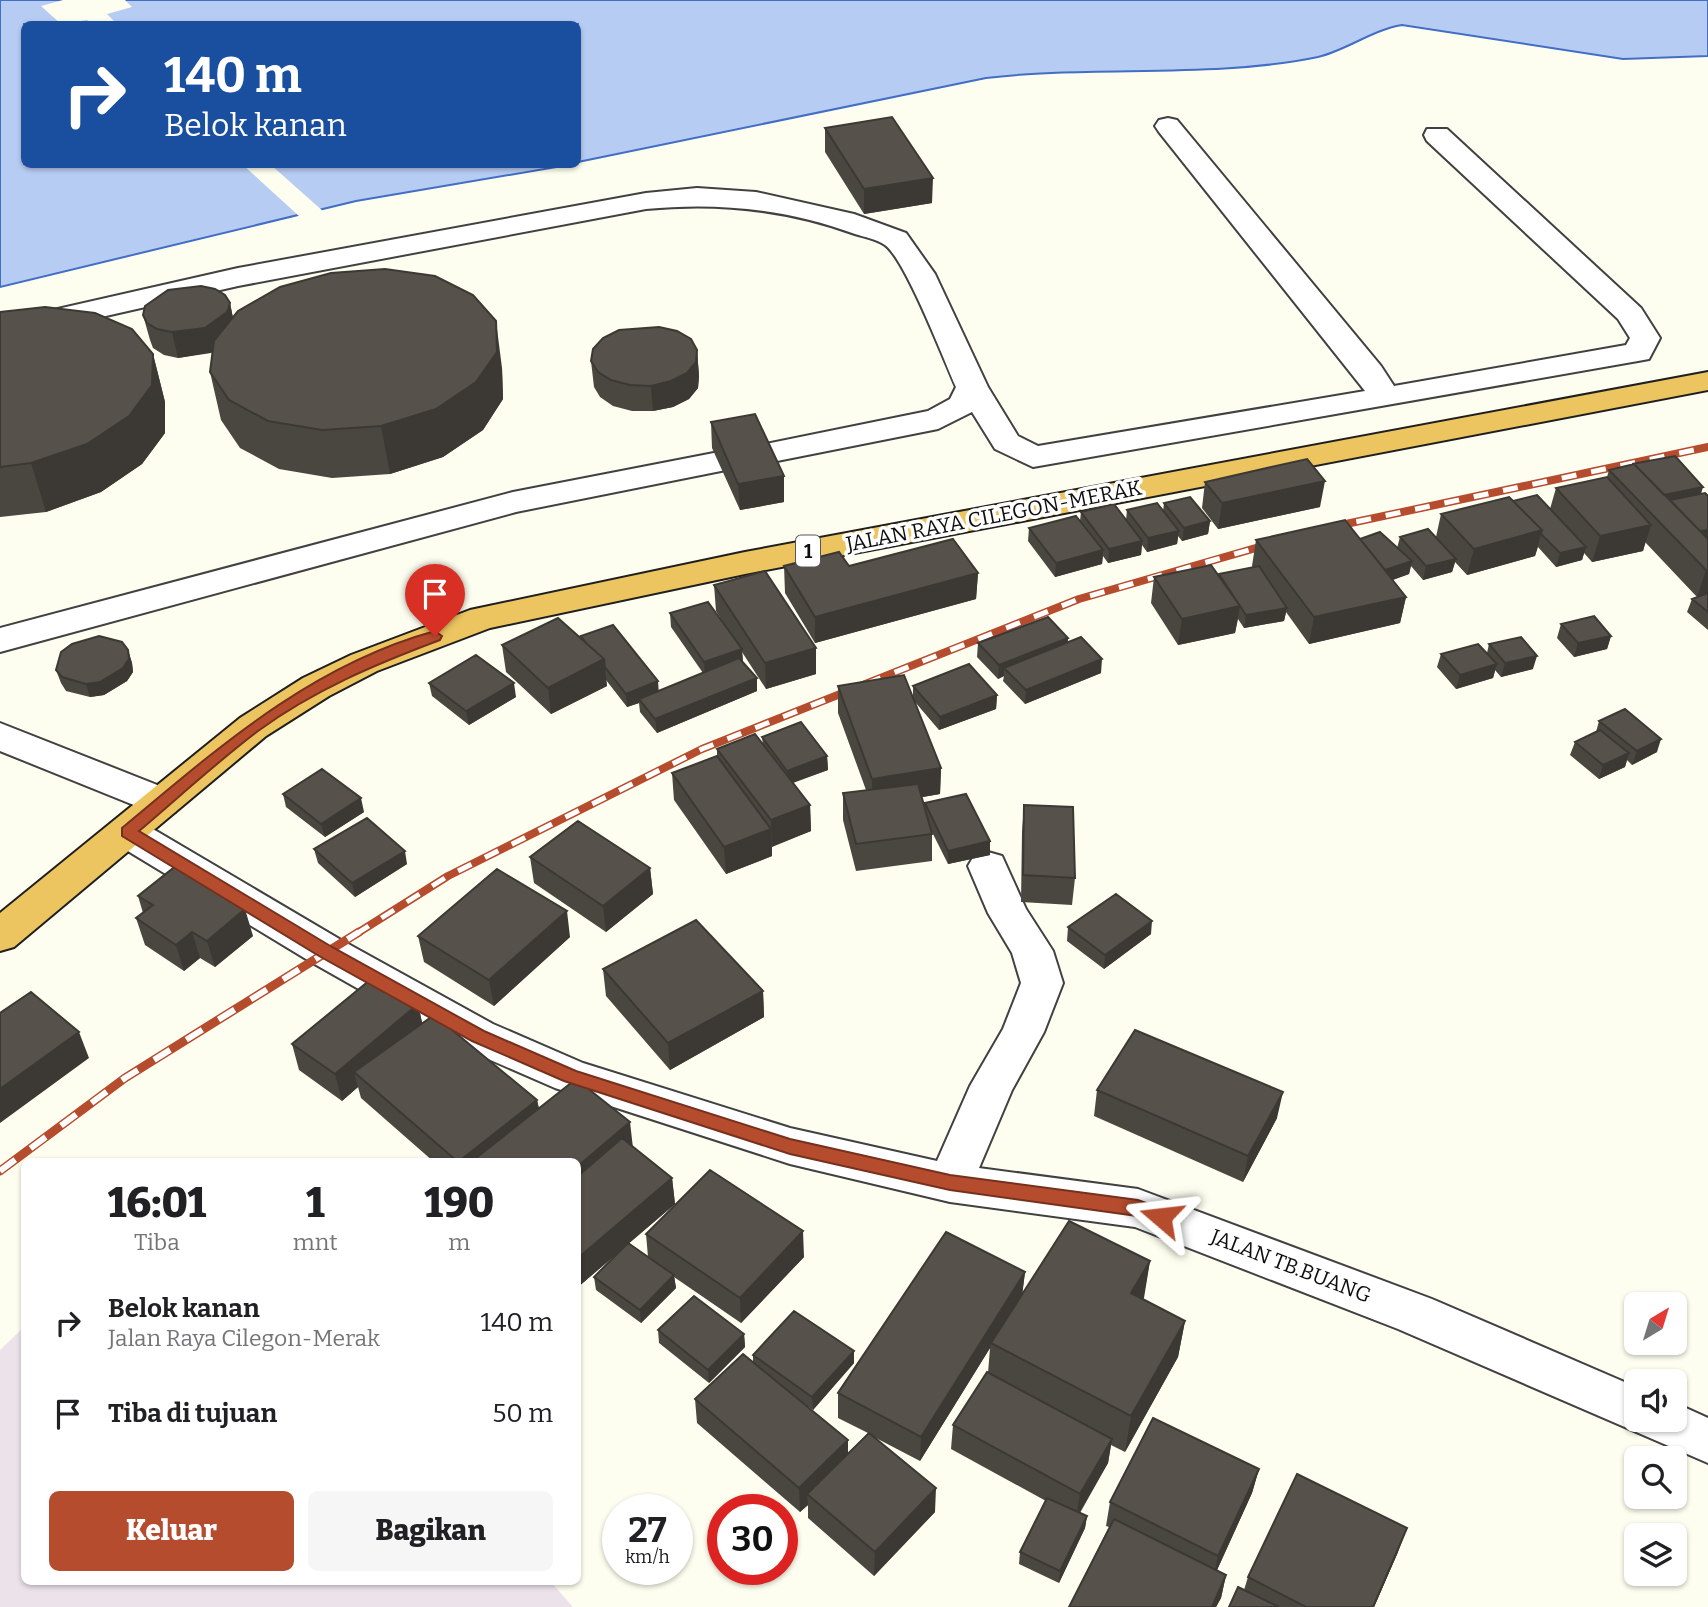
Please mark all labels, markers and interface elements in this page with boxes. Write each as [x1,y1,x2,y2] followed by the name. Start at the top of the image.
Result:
[164,46,302,105] text: 140 m
[49,49,140,140] icon: right
[164,106,347,144] text: Belok kanan
[843,475,1144,558] street label: JALAN RAYA CILEGON-MERAK
[796,536,820,566] road number: 1
[405,564,465,636] pin
[416,575,454,613] icon: arrive
[108,1178,206,1228] text: 16:01
[306,1178,325,1228] text: 1
[424,1178,494,1228] text: 190
[1124,1180,1198,1254] position arrow
[1206,1223,1375,1309] street label: JALAN TB.BUANG
[134,1228,180,1256] text: Tiba
[293,1228,338,1256] text: mnt
[448,1228,470,1256] text: m
[1624,1292,1687,1354] north arrow
[1624,1292,1687,1586] map controls
[108,1293,260,1324] text: Belok kanan
[49,1304,87,1342] icon: right
[481,1307,553,1338] text: 140 m
[108,1324,380,1352] text: Jalan Raya Cilegon-Merak
[1624,1369,1687,1432] button: sound
[49,1395,87,1433] icon: arrive
[108,1398,277,1429] text: Tiba di tujuan
[492,1398,553,1429] text: 50 m
[1624,1446,1687,1509] button: search
[49,1491,294,1571] button: Keluar
[308,1491,553,1571] button: Bagikan
[707,1494,798,1585] speed limit sign: 30
[628,1509,667,1551] text: 27
[1624,1523,1687,1586] button: layers
[625,1546,670,1568] text: km/h

